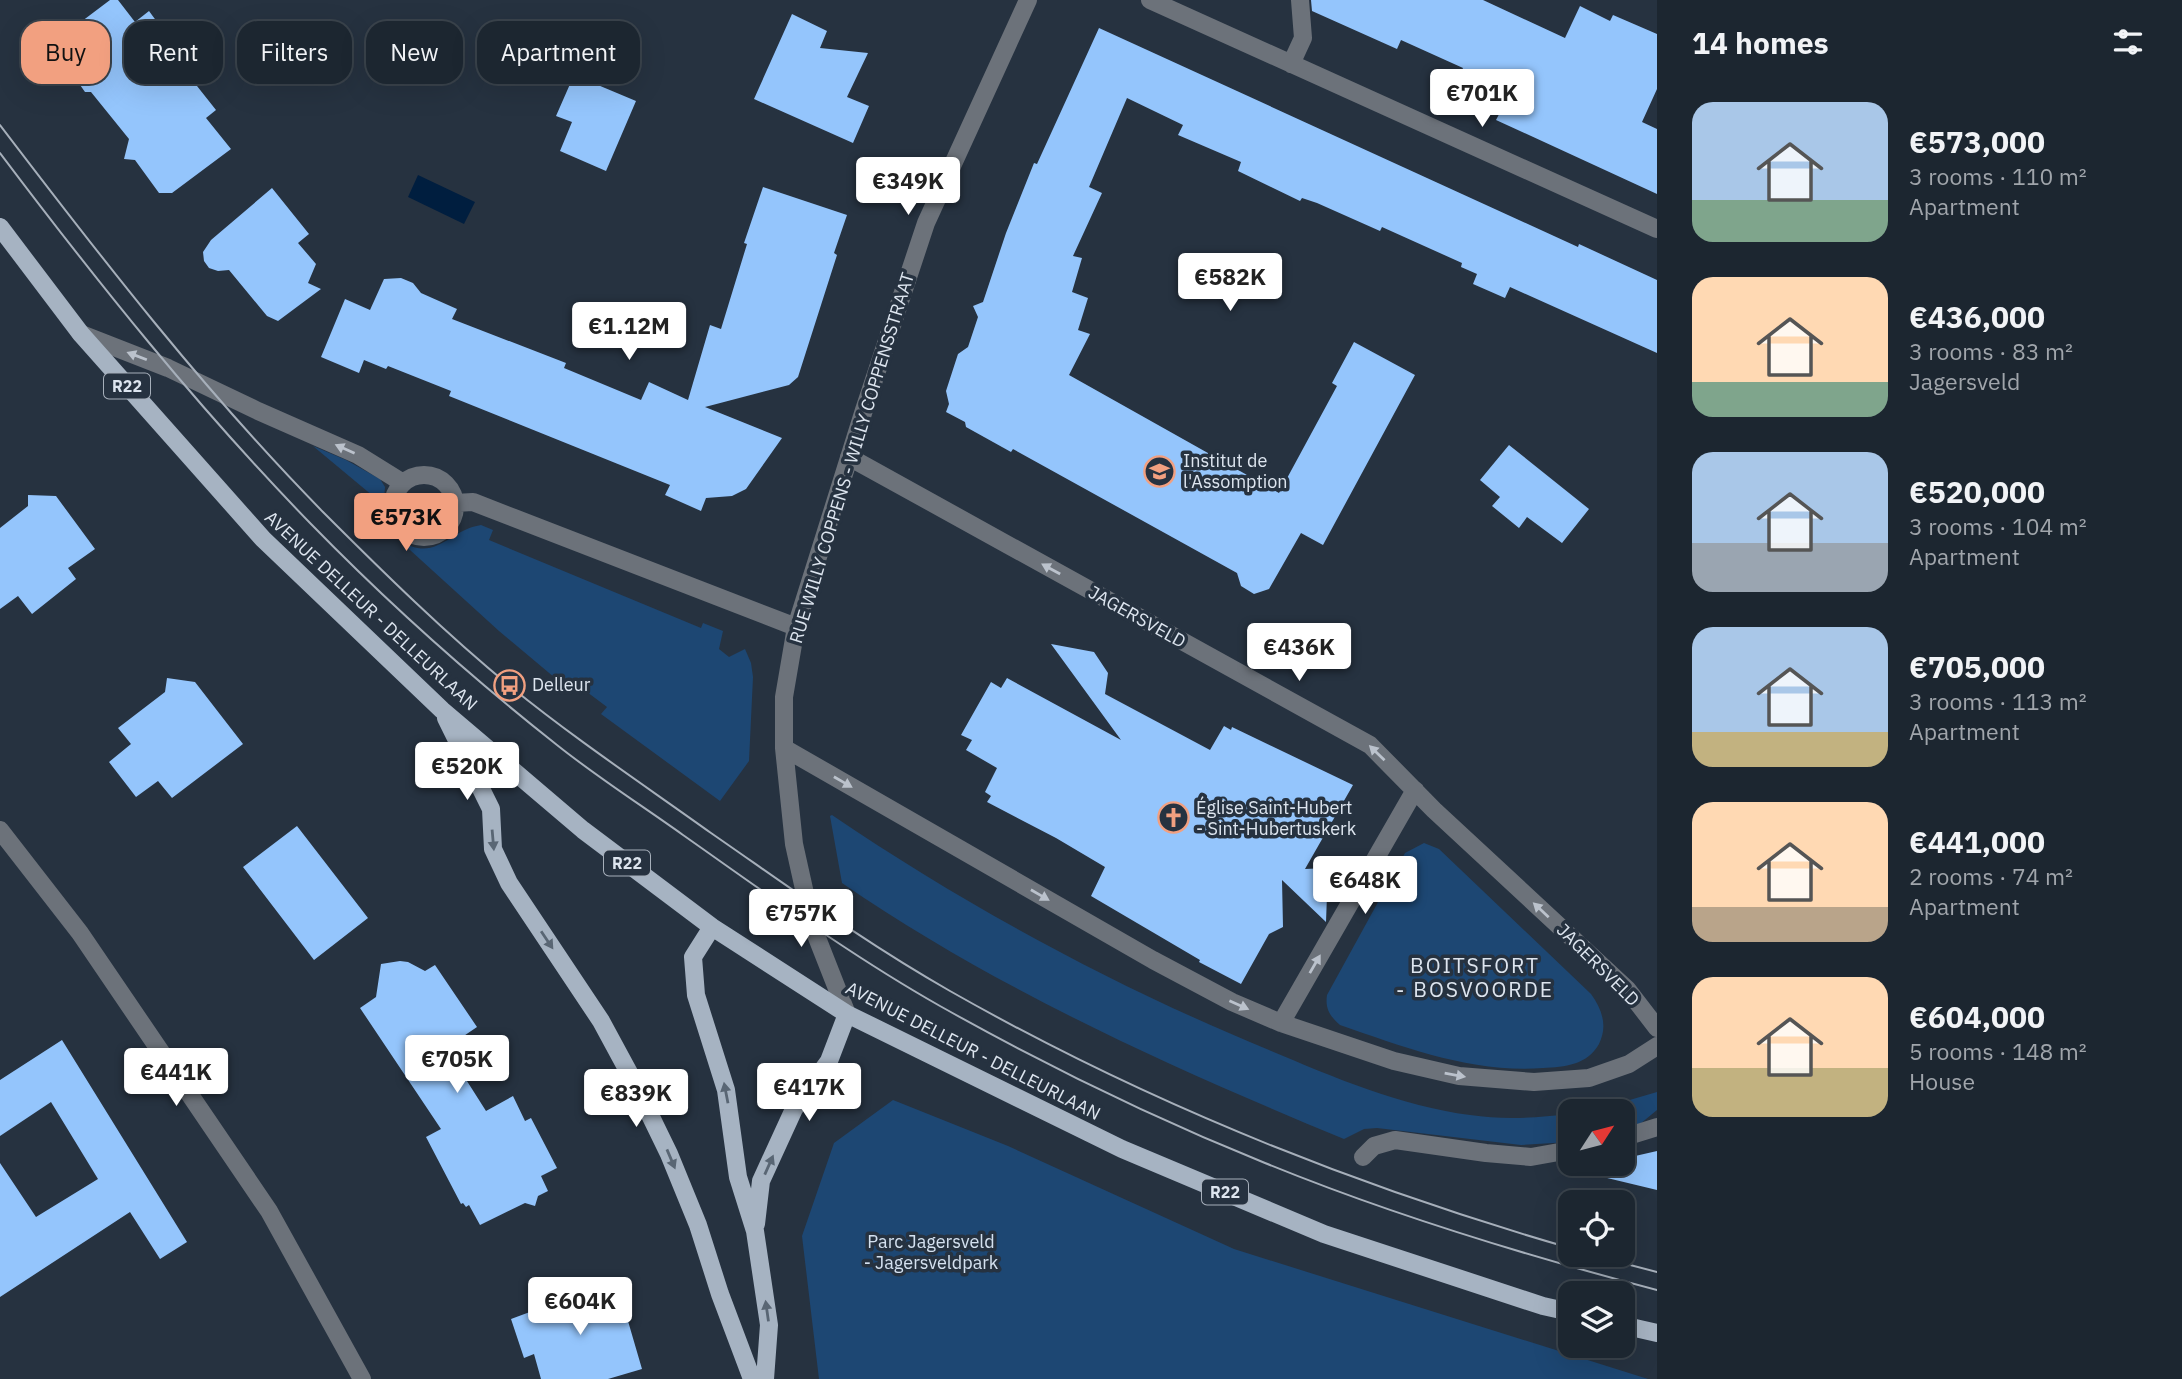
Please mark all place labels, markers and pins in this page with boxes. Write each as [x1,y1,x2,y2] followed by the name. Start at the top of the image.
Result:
[1433,69,1531,129] pin: €701K
[859,158,957,217] pin: €349K
[1181,254,1279,313] pin: €582K
[572,302,686,362] pin: €1.12M
[1183,449,1288,493] place label: Institut de l'Assomption
[1143,454,1177,488] school or university icon: Institut de l'Assomption
[357,494,455,553] pin: €573K
[1250,624,1348,683] pin: €436K
[492,668,526,702] bus stop icon: Delleur
[532,673,591,696] place label: Delleur
[418,742,516,802] pin: €520K
[1196,796,1357,840] place label: Église Saint-Hubert - Sint-Hubertuskerk
[1156,801,1190,835] church icon: Église Saint-Hubert - Sint-Hubertuskerk
[1316,856,1414,916] pin: €648K
[752,890,850,949] pin: €757K
[408,1036,506,1095] pin: €705K
[127,1048,225,1108] pin: €441K
[760,1064,858,1123] pin: €417K
[587,1070,685,1129] pin: €839K
[531,1278,629,1337] pin: €604K

